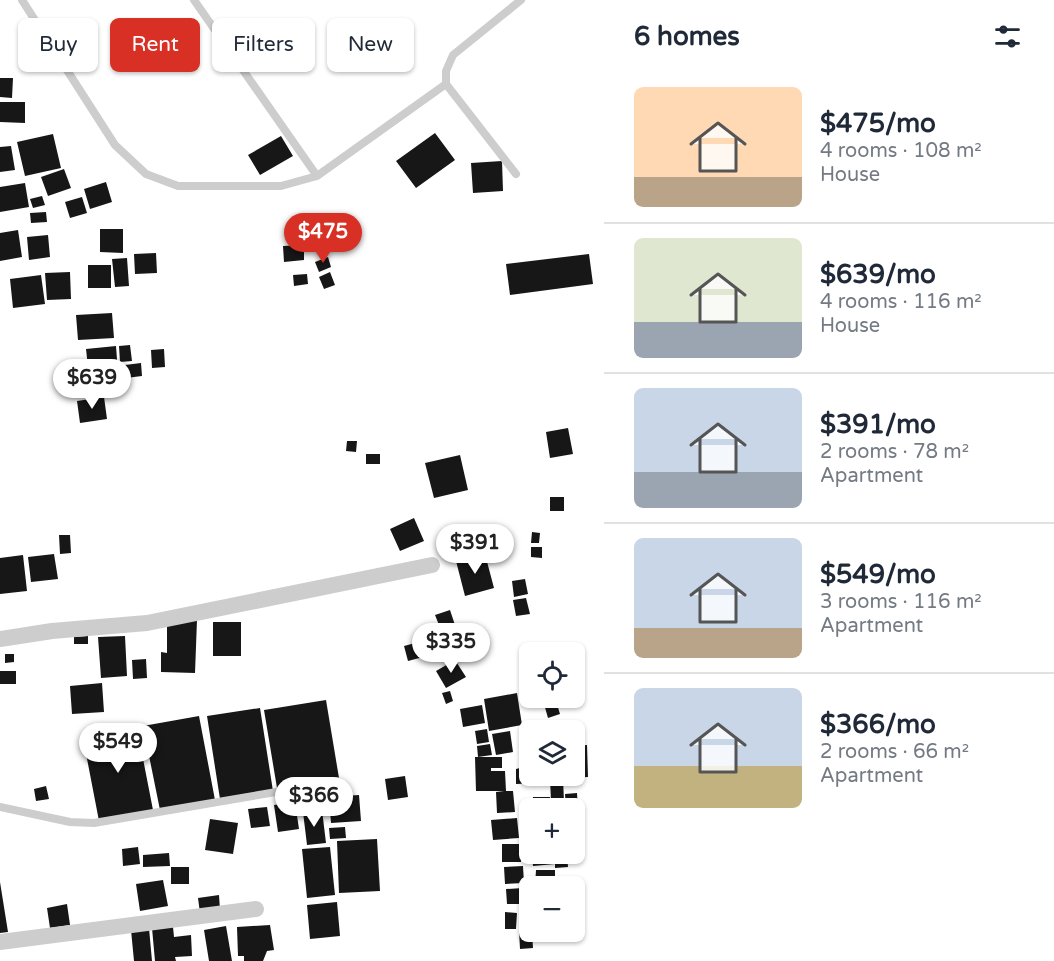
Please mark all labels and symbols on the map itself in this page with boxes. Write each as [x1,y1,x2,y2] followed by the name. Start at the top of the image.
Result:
[287,213,359,264] pin: $475
[56,359,128,410] pin: $639
[439,524,511,575] pin: $391
[415,623,487,674] pin: $335
[82,723,154,774] pin: $549
[278,777,350,828] pin: $366

